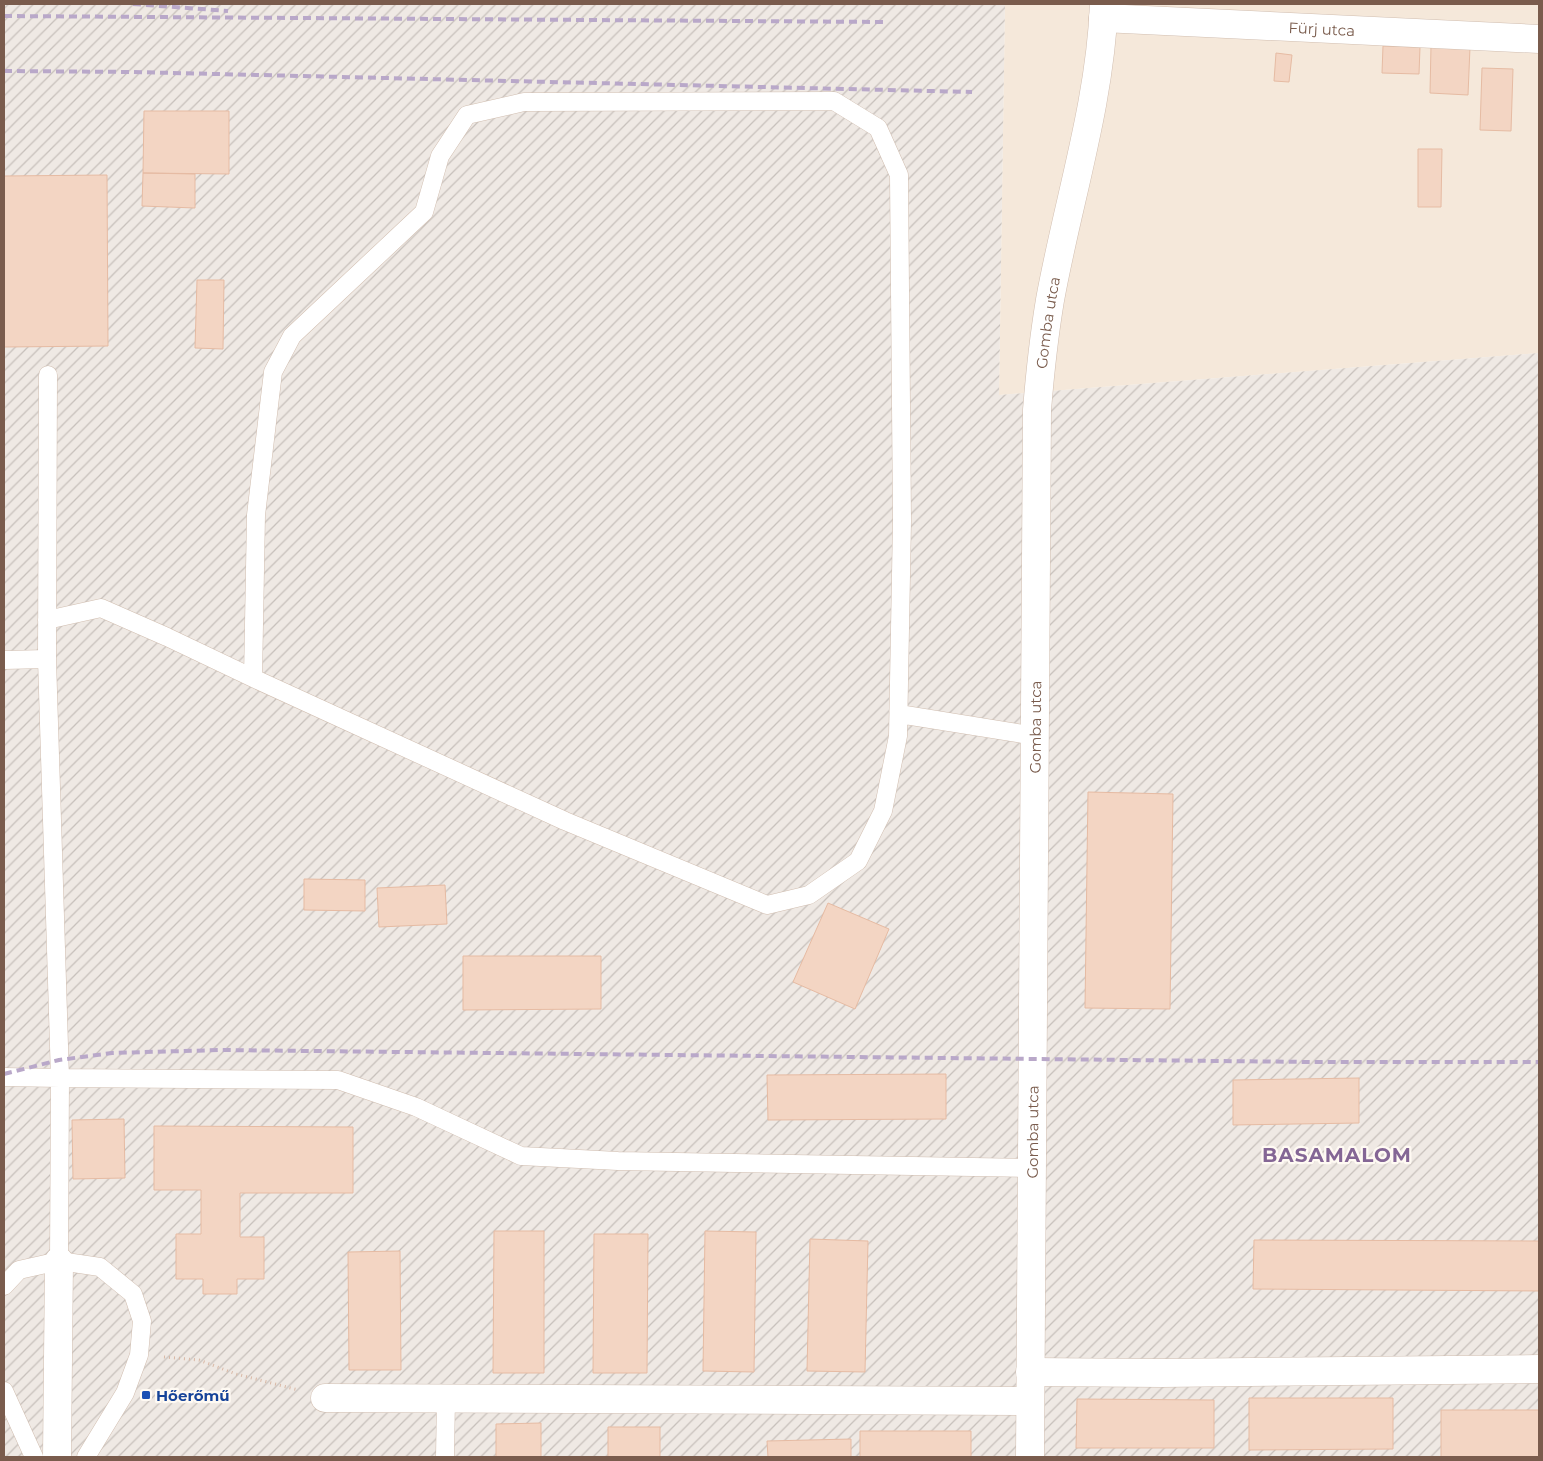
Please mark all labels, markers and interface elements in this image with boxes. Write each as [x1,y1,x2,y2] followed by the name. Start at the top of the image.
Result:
[1288,17,1355,40] street label: Fürj utca
[1031,275,1064,370] street label: Gomba utca
[1025,680,1045,774] street label: Gomba utca
[1022,1085,1042,1179] street label: Gomba utca
[1262,1143,1412,1167] district label: BASAMALOM
[156,1386,230,1405] place label: Hőerőmű
[140,1389,152,1401] marker: Hőerőmű

